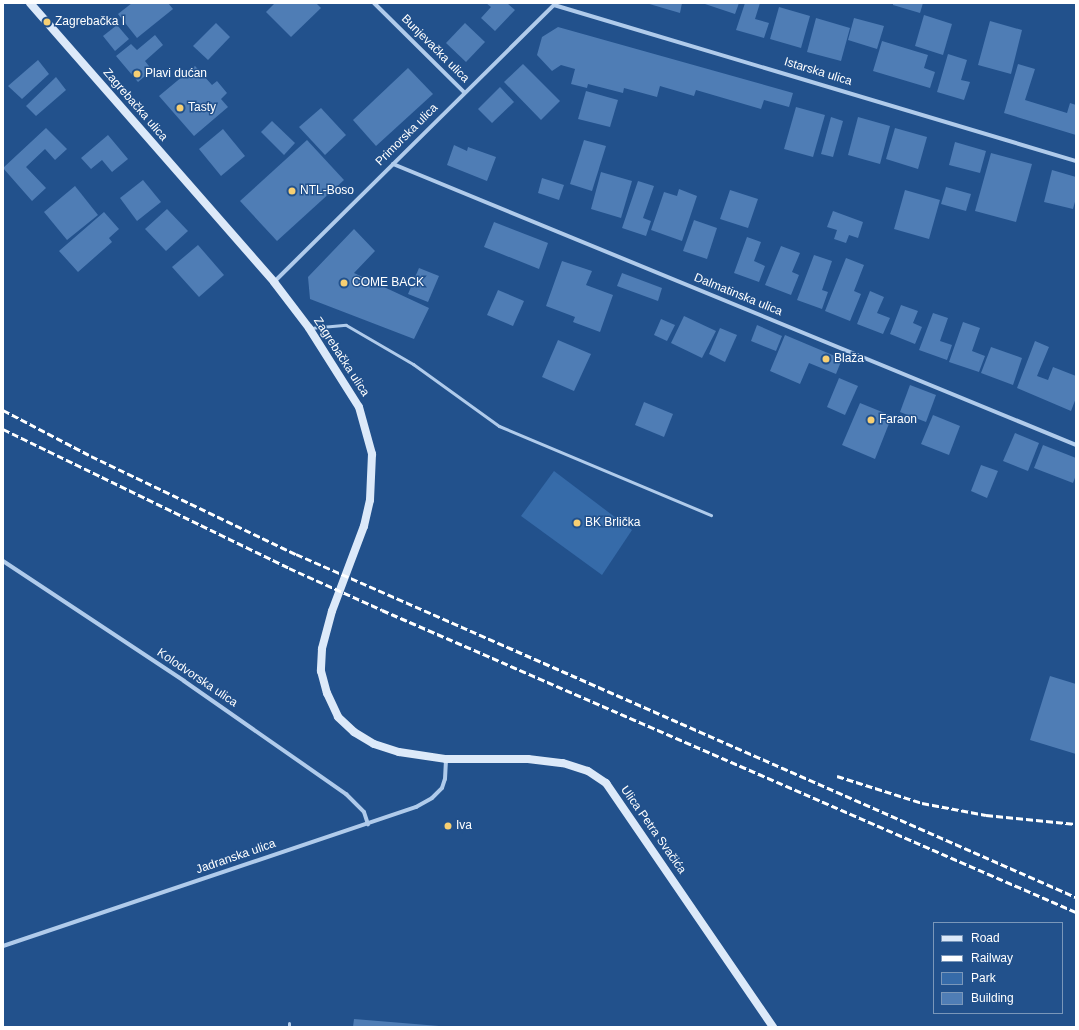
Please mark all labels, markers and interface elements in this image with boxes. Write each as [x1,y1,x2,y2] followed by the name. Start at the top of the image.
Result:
[398,12,472,86] street label: Bunjevačka ulica
[55,15,125,29] place label: Zagrebačka I
[42,17,52,27] marker: Zagrebačka I
[782,55,854,89] street label: Istarska ulica
[100,66,170,144] street label: Zagrebačka ulica
[145,67,207,81] place label: Plavi dućan
[132,69,142,79] marker: Plavi dućan
[188,101,216,115] place label: Tasty
[373,101,441,169] street label: Primorska ulica
[175,103,185,113] marker: Tasty
[300,184,354,198] place label: NTL-Boso
[287,186,297,196] marker: NTL-Boso
[692,271,784,319] street label: Dalmatinska ulica
[352,276,424,290] place label: COME BACK
[339,278,349,288] marker: COME BACK
[310,315,372,399] street label: Zagrebačka ulica
[834,352,864,366] place label: Blaža
[821,354,831,364] marker: Blaža
[879,413,917,427] place label: Faraon
[866,415,876,425] marker: Faraon
[585,516,640,530] place label: BK Brlička
[572,518,582,528] marker: BK Brlička
[154,646,240,710] street label: Kolodvorska ulica
[617,783,689,877] street label: Ulica Petra Svačića
[456,819,472,833] place label: Iva
[443,821,453,831] marker: Iva
[194,837,278,877] street label: Jadranska ulica
[933,922,1063,1014] legend
[971,931,1000,945] text: Road
[971,951,1013,965] text: Railway
[971,971,996,985] text: Park
[971,991,1014,1005] text: Building

